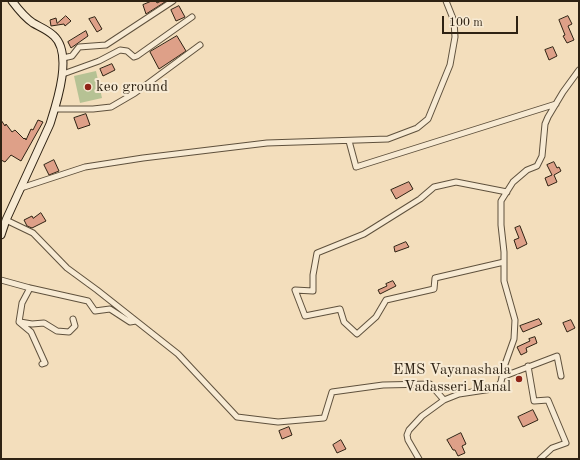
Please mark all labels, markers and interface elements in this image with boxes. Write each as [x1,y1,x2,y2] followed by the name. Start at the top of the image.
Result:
[444,8,520,34] scale bar
[449,17,483,29] text: 100 m
[96,78,168,96] place label: keo ground
[83,82,93,92] marker: keo ground
[393,361,511,396] place label: EMS Vayanashala Vadasseri Manal
[514,374,524,384] marker: EMS Vayanashala Vadasseri Manal

